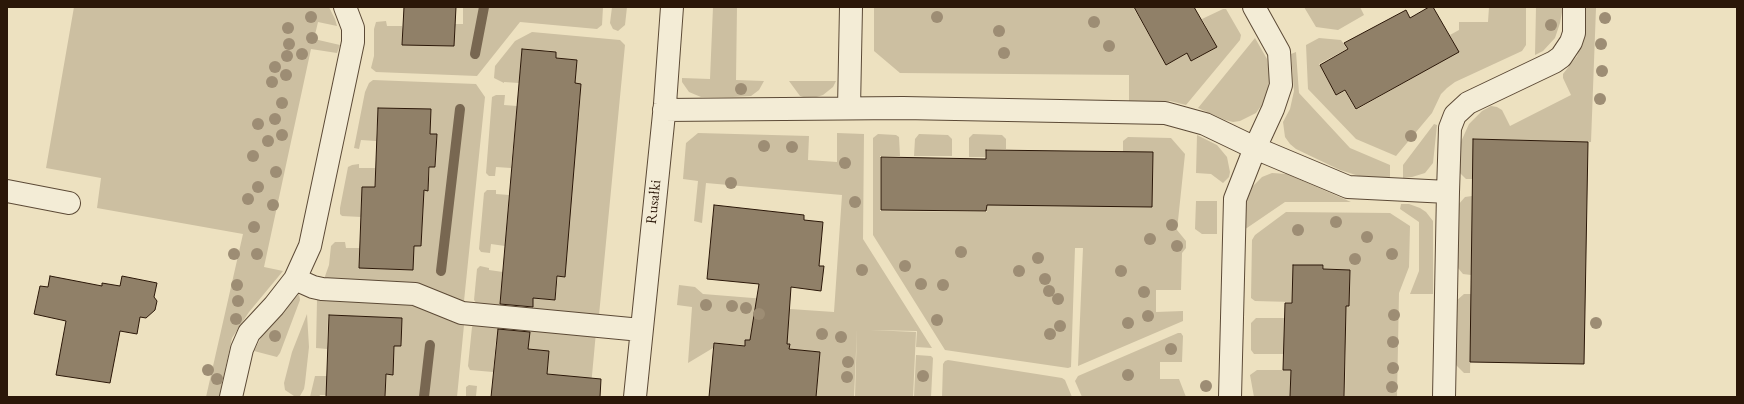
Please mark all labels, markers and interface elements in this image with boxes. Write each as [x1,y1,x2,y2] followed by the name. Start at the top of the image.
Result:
[643,179,665,225] street label: Rusałki

